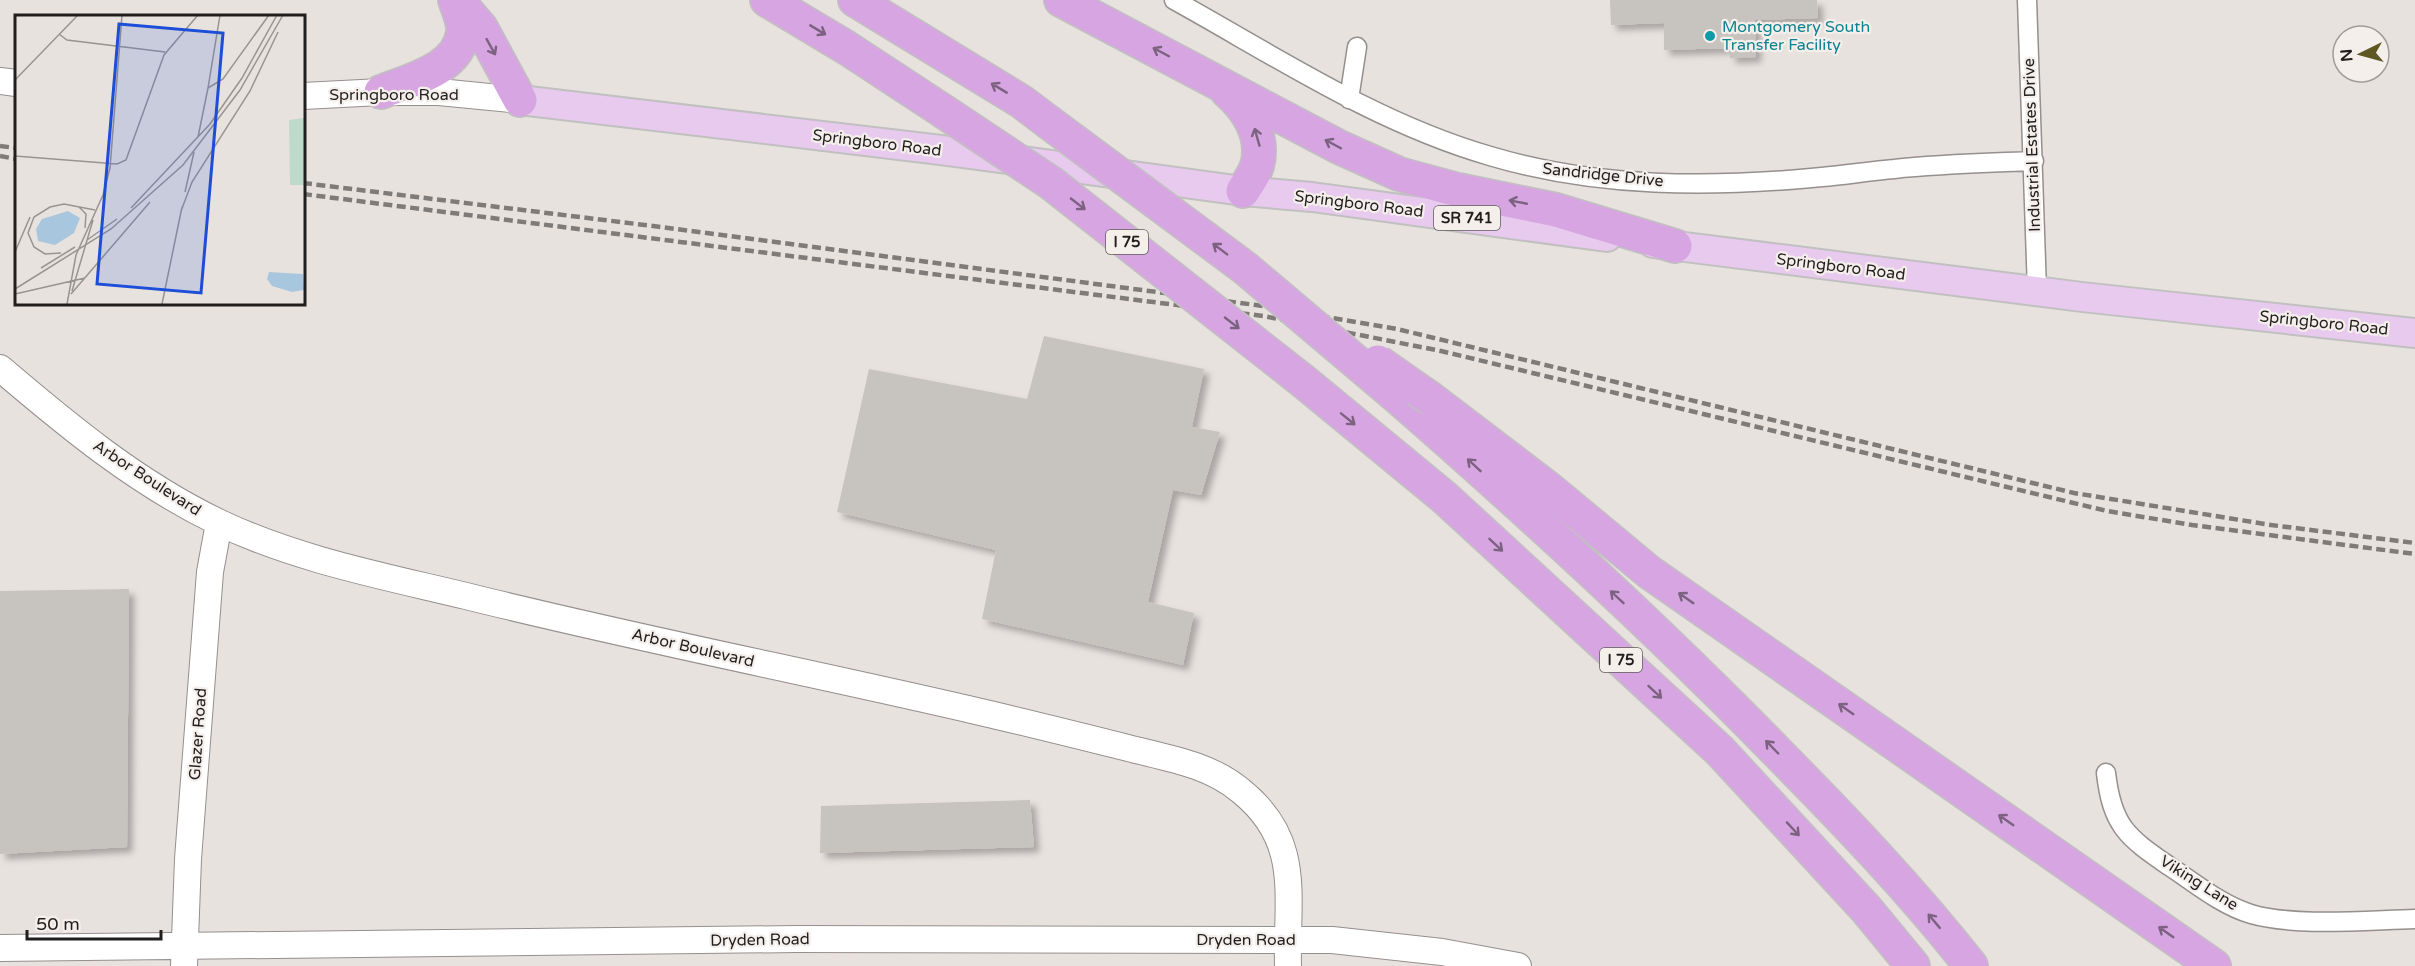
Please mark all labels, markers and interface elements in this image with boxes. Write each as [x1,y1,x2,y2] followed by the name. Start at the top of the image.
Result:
[15,15,304,304] inset map
[1722,17,1870,55] place label: Montgomery South Transfer Facility
[809,24,826,36] one-way arrow
[2331,24,2391,84] north arrow
[1703,29,1717,43] marker: Montgomery South Transfer Facility
[485,38,497,55] one-way arrow
[1152,46,1170,57] one-way arrow
[2337,48,2358,62] text: N
[2019,58,2045,232] street label: Industrial Estates Drive
[991,81,1008,93] one-way arrow
[329,85,459,105] street label: Springboro Road
[811,125,943,161] street label: Springboro Road
[1251,128,1262,147] one-way arrow
[1325,138,1342,150] one-way arrow
[1541,159,1665,191] street label: Sandridge Drive
[1293,186,1425,222] street label: Springboro Road
[1508,196,1528,207] one-way arrow
[1070,197,1086,210] one-way arrow
[1434,206,1500,230] road number: SR 741
[1106,230,1148,254] road number: I 75
[1212,243,1228,255] one-way arrow
[1775,249,1907,285] street label: Springboro Road
[2259,306,2389,340] street label: Springboro Road
[1224,317,1240,330] one-way arrow
[1340,412,1356,425] one-way arrow
[89,436,205,520] street label: Arbor Boulevard
[1467,458,1482,472] one-way arrow
[1489,538,1504,553] one-way arrow
[1610,590,1625,604] one-way arrow
[1678,592,1695,604] one-way arrow
[630,624,756,672] street label: Arbor Boulevard
[1600,648,1642,672] road number: I 75
[1648,684,1663,699] one-way arrow
[185,687,211,781] street label: Glazer Road
[1839,703,1855,715] one-way arrow
[1765,740,1780,755] one-way arrow
[1999,814,2015,826] one-way arrow
[1786,822,1800,837] one-way arrow
[2156,851,2242,915] street label: Viking Lane
[27,903,160,941] scale bar
[36,913,80,935] text: 50 m
[1927,914,1941,929] one-way arrow
[2158,926,2174,938] one-way arrow
[710,929,810,951] street label: Dryden Road
[1196,930,1296,950] street label: Dryden Road

